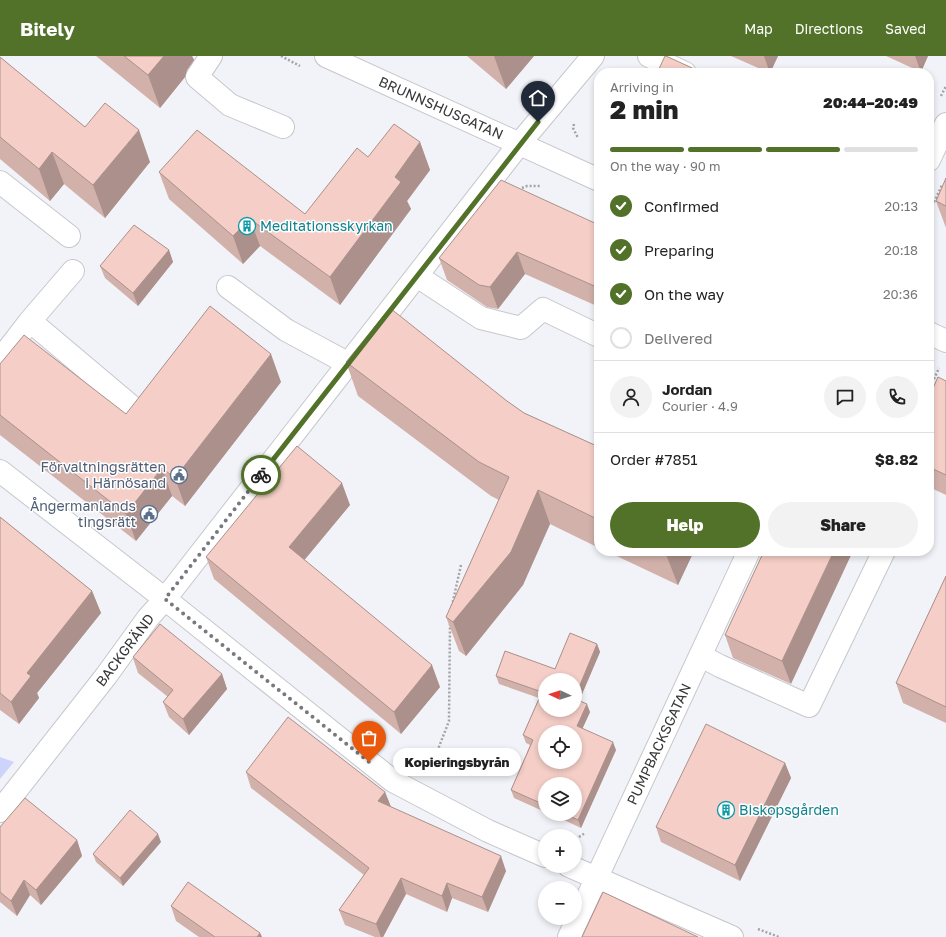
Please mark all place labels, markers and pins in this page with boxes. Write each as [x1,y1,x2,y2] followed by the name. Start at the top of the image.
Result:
[521,81,555,122] pin
[237,216,257,236] building icon: Meditationsskyrkan
[260,217,393,234] place label: Meditationsskyrkan
[41,458,166,491] place label: Förvaltningsrätten i Härnösand
[169,465,189,485] public building icon: Förvaltningsrätten i Härnösand
[30,497,136,530] place label: Ångermanlands tingsrätt
[139,504,159,524] public building icon: Ångermanlands tingsrätt
[352,721,386,762] pin
[393,748,521,776] callout: Kopieringsbyrån
[716,800,736,820] building icon: Biskopsgården
[739,801,839,818] place label: Biskopsgården

